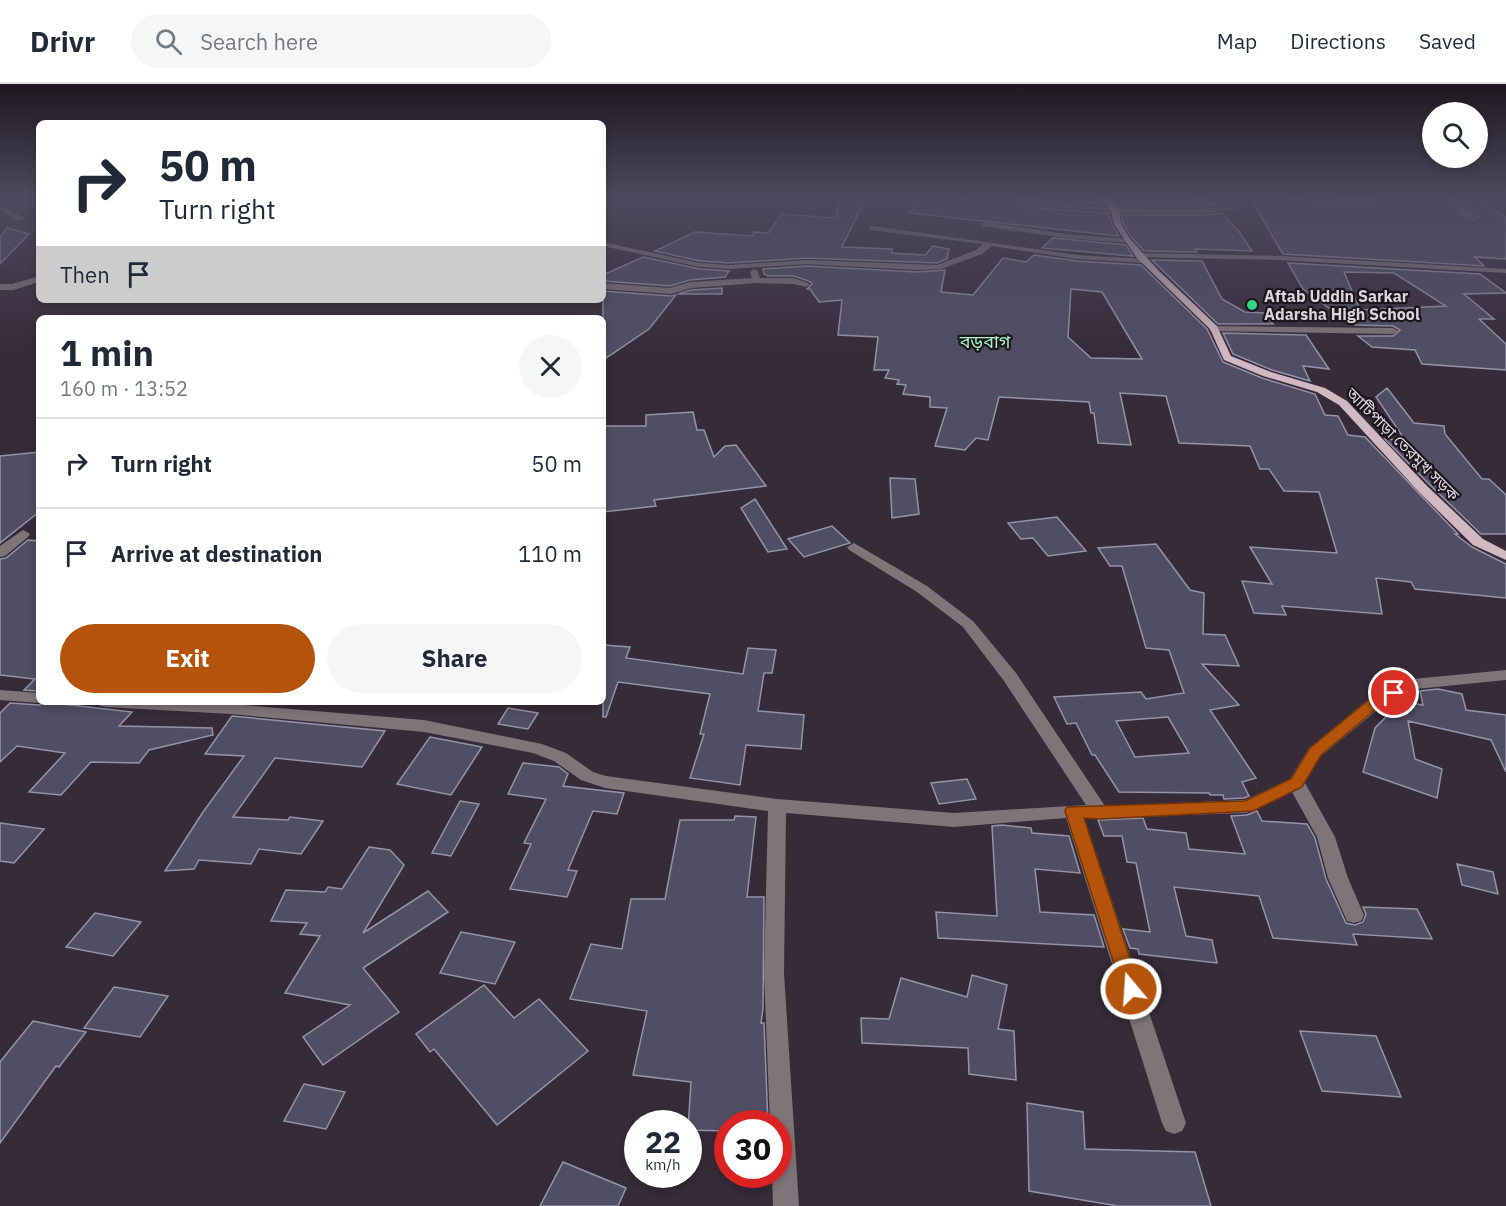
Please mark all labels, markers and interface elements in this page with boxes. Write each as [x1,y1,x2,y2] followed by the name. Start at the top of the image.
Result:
[131,14,551,68] search box
[30,23,95,60] text: Drivr
[152,25,185,58] icon: search
[200,27,318,56] text: Search here
[1217,27,1257,55] text: Map
[1290,27,1386,55] text: Directions
[1419,27,1476,55] text: Saved
[1422,102,1488,168] map controls
[1422,102,1488,168] button: search
[159,138,257,193] text: 50 m
[60,144,138,222] icon: right
[159,191,276,226] text: Turn right
[122,258,155,291] icon: arrive
[60,260,110,289] text: Then
[1264,286,1420,324] place label: Aftab Uddin Sarkar Adarsha High School
[1245,298,1259,312] marker: Aftab Uddin Sarkar Adarsha High School
[60,329,154,376] text: 1 min
[959,330,1011,353] district label: বড়বাগ
[519,335,582,398] button: close
[60,375,188,402] text: 160 m · 13:52
[1342,383,1464,505] street label: আটিপাড়া তেরমুখ সড়ক
[60,447,93,480] icon: right
[111,449,212,478] text: Turn right
[531,449,582,478] text: 50 m
[60,537,93,570] icon: arrive
[111,539,322,568] text: Arrive at destination
[518,539,582,568] text: 110 m
[60,624,315,693] button: Exit
[327,624,582,693] button: Share
[1368,667,1419,718] pin
[1377,676,1410,709] icon: arrive
[1099,957,1163,1021] position arrow
[714,1110,792,1188] speed limit sign: 30
[645,1122,681,1161] text: 22
[645,1155,681,1174] text: km/h

